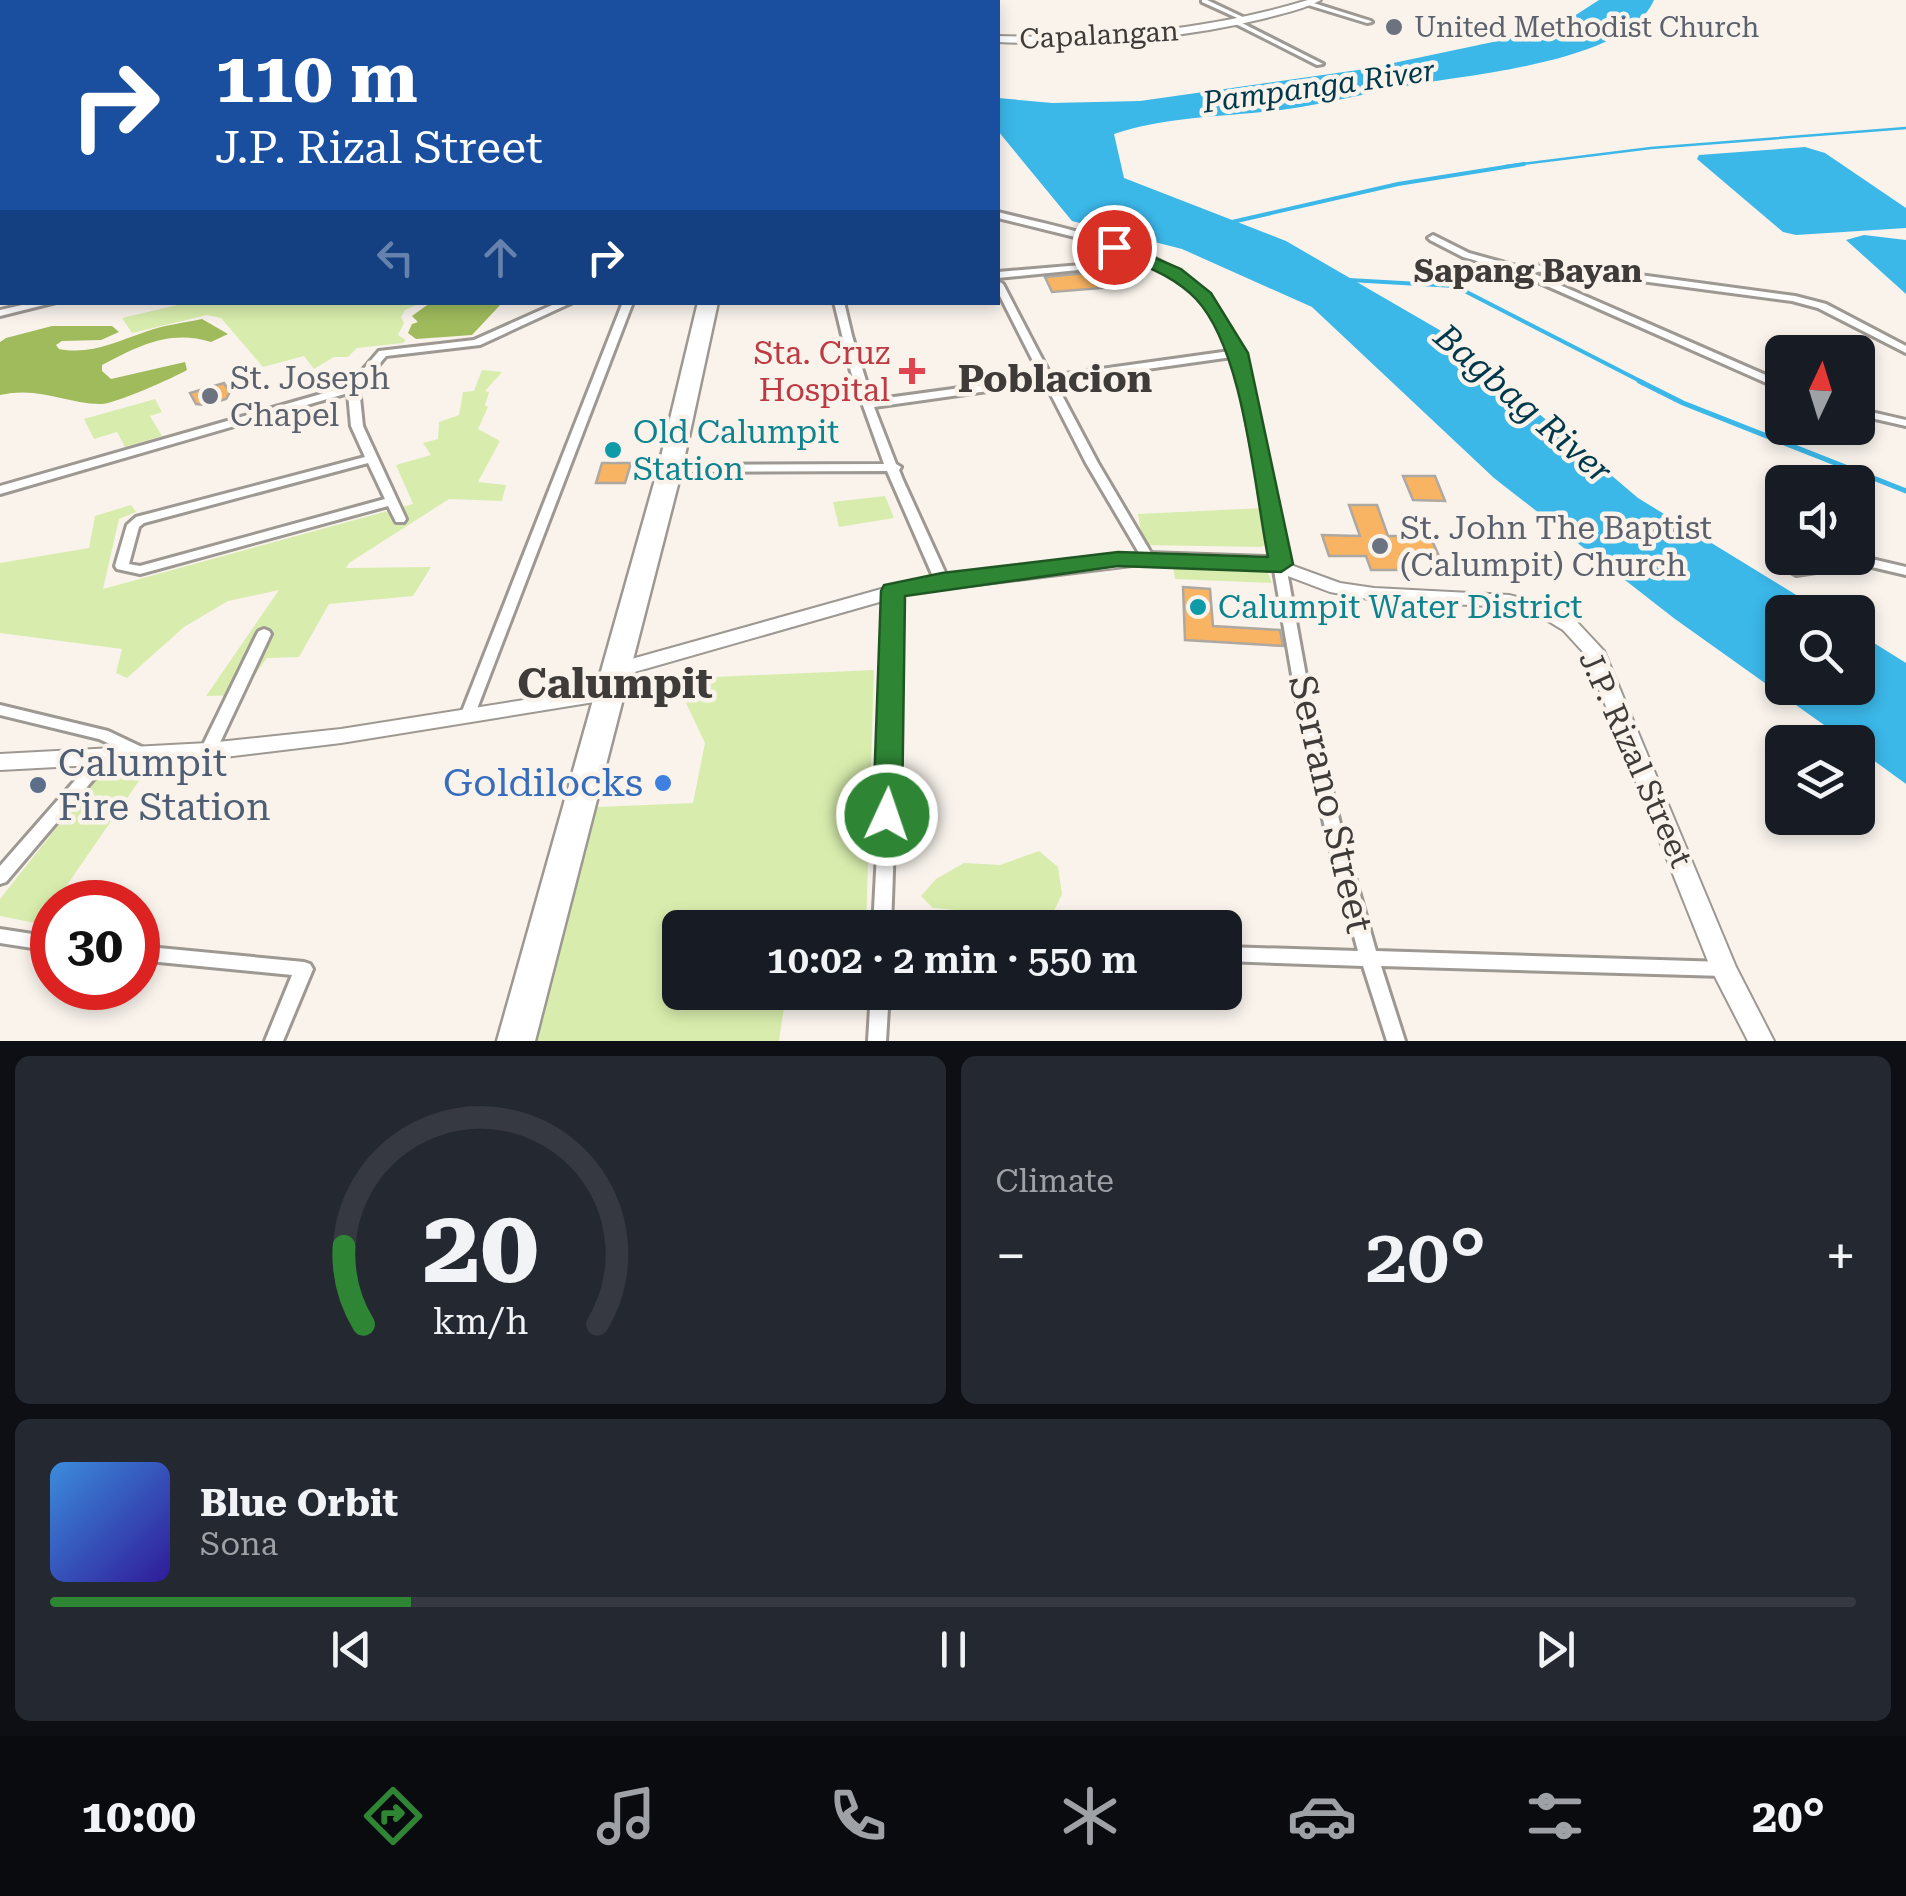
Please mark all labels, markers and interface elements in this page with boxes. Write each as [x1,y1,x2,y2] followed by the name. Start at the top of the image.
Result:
[1414,11,1759,44] place label: United Methodist Church
[1019,14,1179,56] street label: Capalangan
[1383,16,1405,38] marker: United Methodist Church
[215,37,418,119] text: 110 m
[50,40,180,170] icon: right
[1199,52,1438,120] water label: Pampanga River
[215,121,543,174] text: J.P. Rizal Street
[1072,205,1157,290] pin
[1087,220,1142,275] icon: arrive
[368,230,423,285] icon: left
[473,230,528,285] icon: ahead
[578,230,633,285] icon: right
[1414,252,1642,290] district label: Sapang Bayan
[1425,315,1620,492] water label: Bagbag River
[754,334,890,409] place label: Sta. Cruz Hospital
[1765,335,1875,445] north arrow
[1765,335,1875,835] map controls
[958,357,1152,401] district label: Poblacion
[899,358,925,384] marker: Sta. Cruz Hospital
[230,359,390,434] place label: St. Joseph Chapel
[199,385,221,407] marker: St. Joseph Chapel
[633,413,839,488] place label: Old Calumpit Station
[602,439,624,461] marker: Old Calumpit Station
[1765,465,1875,575] button: sound
[1400,509,1712,584] place label: St. John The Baptist (Calumpit) Church
[1369,535,1391,557] marker: St. John The Baptist (Calumpit) Church
[1218,588,1583,626] place label: Calumpit Water District
[1765,595,1875,705] button: search
[1187,596,1209,618] marker: Calumpit Water District
[1571,645,1701,873] street label: J.P. Rizal Street
[517,659,713,708] district label: Calumpit
[1280,671,1382,937] street label: Serrano Street
[1765,725,1875,835] button: layers
[58,741,270,829] place label: Calumpit Fire Station
[443,761,643,805] place label: Goldilocks
[835,763,939,867] position arrow
[652,772,674,794] marker: Goldilocks
[27,774,49,796] marker: Calumpit Fire Station
[30,880,160,1010] speed limit sign: 30
[767,938,1138,982] text: 10:02 · 2 min · 550 m
[996,1162,1114,1200] text: Climate
[422,1186,538,1307] text: 20
[1365,1212,1486,1300] text: 20°
[996,1224,1026,1288] text: −
[1825,1224,1856,1288] text: +
[432,1301,528,1343] text: km/h
[200,1481,398,1525] text: Blue Orbit
[200,1525,278,1563] text: Sona
[324,1622,379,1677] icon: previous
[926,1622,981,1677] icon: pause
[1528,1622,1583,1677] icon: next
[358,1781,428,1851] icon: directions
[591,1781,661,1851] icon: music
[823,1781,893,1851] icon: phone
[1055,1781,1125,1851] icon: climate
[1287,1781,1357,1851] icon: car
[1520,1781,1590,1851] icon: filters
[81,1790,196,1843] text: 10:00
[1752,1790,1825,1843] text: 20°

